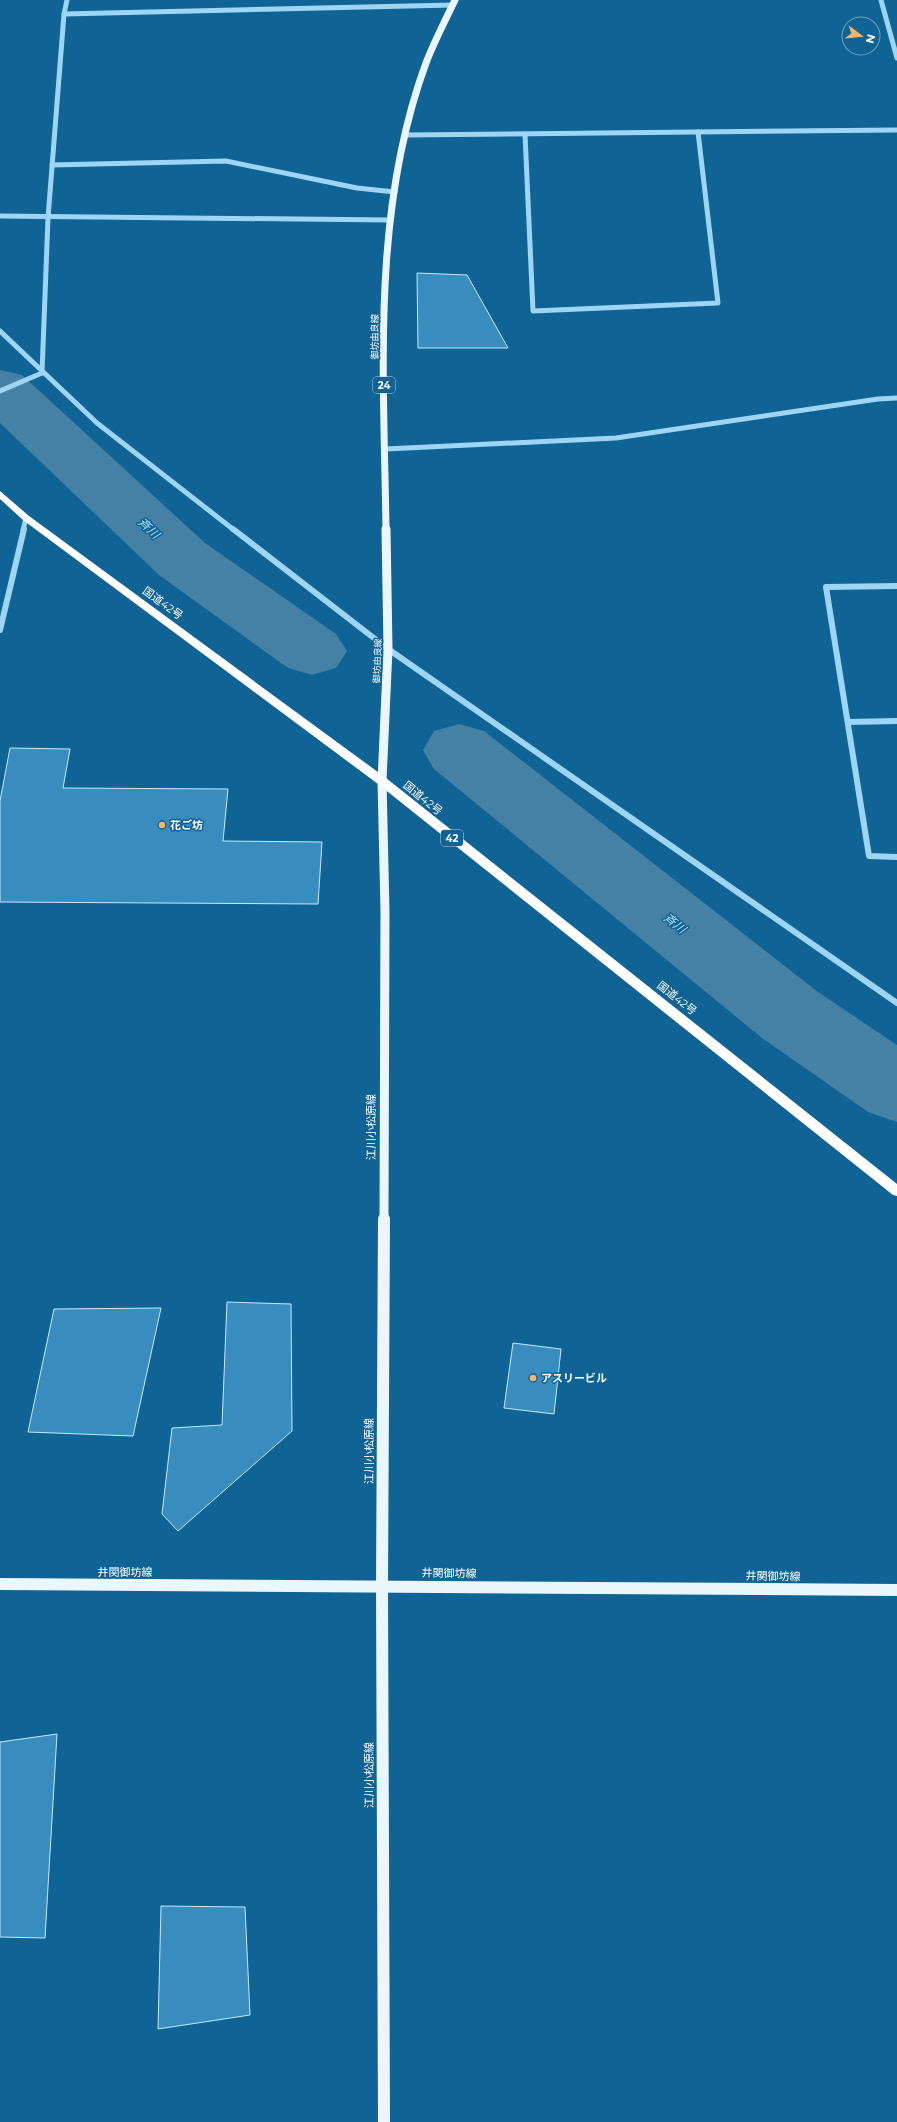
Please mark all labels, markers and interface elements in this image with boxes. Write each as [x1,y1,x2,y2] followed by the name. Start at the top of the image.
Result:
[841,16,881,56] north arrow
[863,33,879,45] text: N
[369,314,380,360] street label: 御坊由良線
[373,377,395,393] road number: 24
[135,514,164,543] water label: 斉川
[140,584,186,622] street label: 国道42号
[371,637,383,684] street label: 御坊由良線
[401,778,445,818] street label: 国道42号
[170,818,203,832] place label: 花ご坊
[157,820,167,830] marker: 花ご坊
[441,830,463,846] road number: 42
[661,910,691,938] water label: 斉川
[654,978,700,1018] street label: 国道42号
[364,1094,378,1160] street label: 江川小松原線
[541,1371,607,1385] place label: アスリービル
[528,1373,538,1383] marker: アスリービル
[362,1418,376,1484] street label: 江川小松原線
[98,1565,153,1579] street label: 井関御坊線
[421,1566,477,1580] street label: 井関御坊線
[745,1569,801,1583] street label: 井関御坊線
[362,1742,376,1808] street label: 江川小松原線

